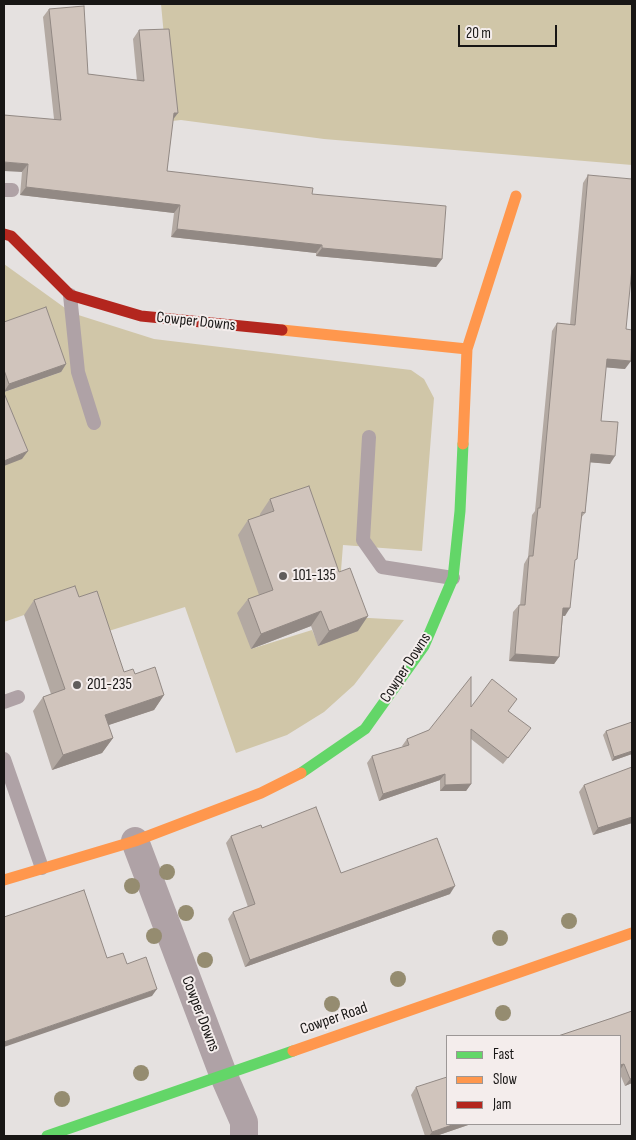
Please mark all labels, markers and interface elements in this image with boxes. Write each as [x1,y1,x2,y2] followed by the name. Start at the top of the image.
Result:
[461,15,560,47] scale bar
[466,24,491,43] text: 20 m
[156,308,236,336] street label: Cowper Downs
[293,566,336,586] place label: 101-135
[277,570,289,582] marker: 101-135
[376,629,436,707] street label: Cowper Downs
[87,675,132,695] place label: 201-235
[71,679,83,691] marker: 201-235
[177,974,223,1054] street label: Cowper Downs
[298,999,370,1039] street label: Cowper Road
[446,1035,621,1125] legend
[493,1045,514,1064] text: Fast
[493,1070,517,1089] text: Slow
[493,1095,511,1114] text: Jam

